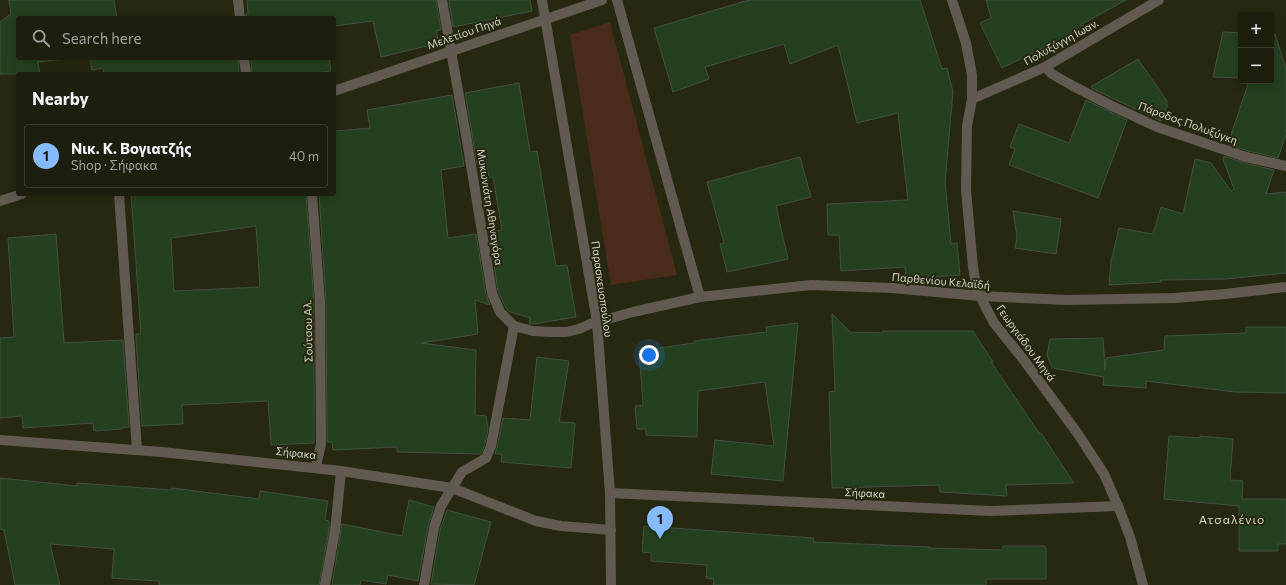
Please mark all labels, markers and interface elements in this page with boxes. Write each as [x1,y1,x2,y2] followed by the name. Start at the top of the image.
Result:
[1238,12,1274,84] map controls
[1238,12,1274,48] button: +
[425,14,503,51] street label: Μελετίου Πηγά
[16,16,336,60] search box
[1021,16,1101,67] street label: Πολυξύγγη Ιωαν.
[30,27,52,49] icon: search
[62,29,141,47] text: Search here
[1238,48,1274,84] button: −
[32,88,89,109] text: Nearby
[1137,99,1239,146] street label: Πάροδος Πολυξύγκη
[71,139,191,157] text: Νικ. Κ. Βογιατζής
[43,148,49,164] text: 1
[289,148,319,164] text: 40 m
[475,148,506,266] street label: Μυκωνιάτη Αθηναγόρα
[71,157,158,173] text: Shop · Σήφακα
[589,240,616,338] street label: Παρασκευοπούλου
[891,270,991,291] street label: Παρθενίου Κελαϊδή
[300,299,315,362] street label: Σούτσου Αλ.
[994,302,1059,384] street label: Γεωργιάδου Μηνά
[639,345,659,365] your location
[275,444,317,461] street label: Σήφακα
[844,485,886,500] street label: Σήφακα
[647,506,673,539] pin: 1
[1199,512,1265,526] district label: Ατσαλένιο

